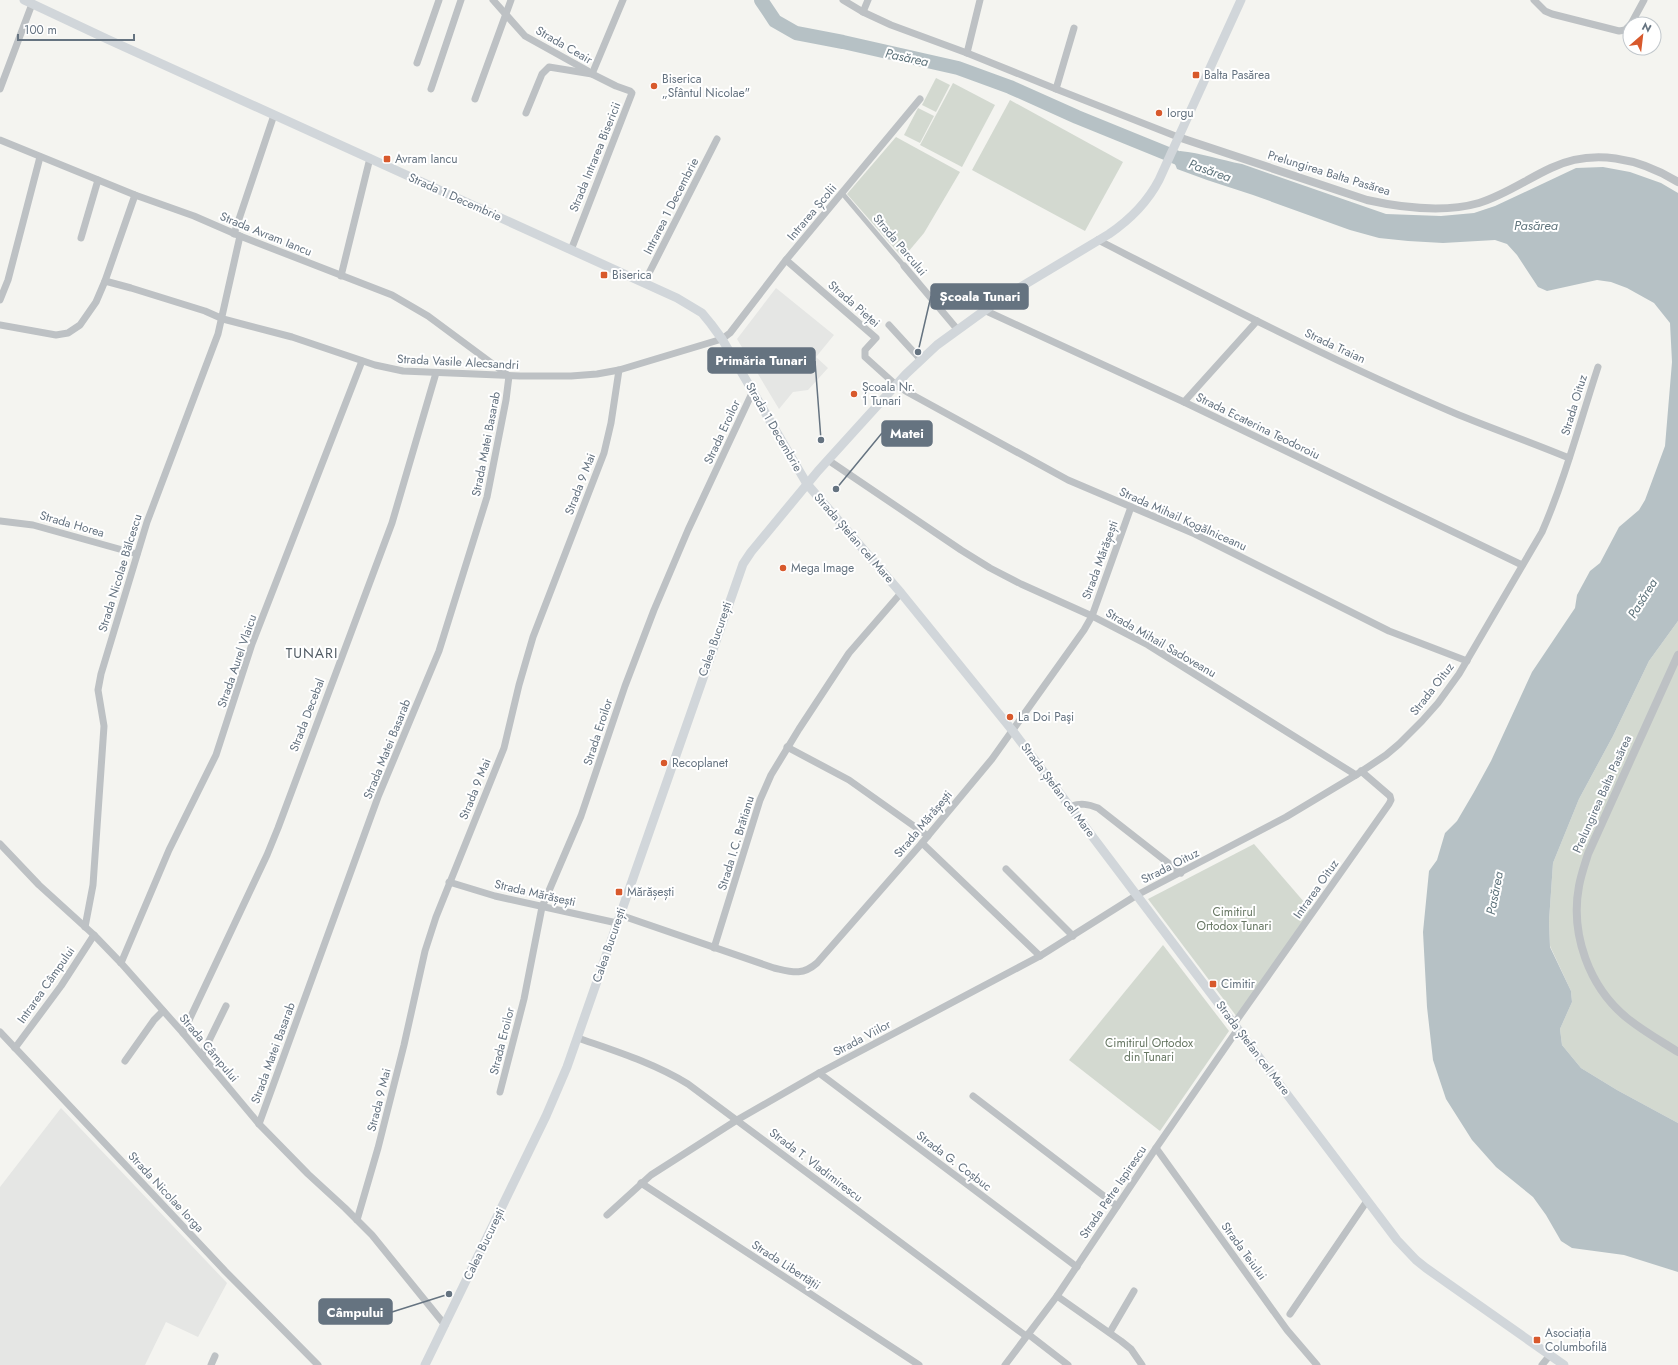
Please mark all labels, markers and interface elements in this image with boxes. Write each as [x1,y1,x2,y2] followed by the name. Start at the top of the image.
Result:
[18,16,134,42] scale bar
[1622,16,1662,56] north arrow
[1639,18,1654,36] text: N
[24,21,57,39] text: 100 m
[532,21,597,69] street label: Strada Ceair
[883,44,930,71] water label: Pasărea
[1204,66,1270,84] place label: Balta Pasărea
[662,70,750,102] place label: Biserica „Sfântul Nicolae"
[1191,70,1201,80] marker: Balta Pasărea
[649,81,659,91] marker: Biserica „Sfântul Nicolae"
[565,99,625,215] street label: Strada Intrarea Bisericii
[1167,104,1194,122] place label: Iorgu
[1154,108,1164,118] marker: Iorgu
[1266,146,1393,200] street label: Prelungirea Balta Pasărea
[395,150,458,168] place label: Avram Iancu
[382,154,392,164] marker: Avram Iancu
[1186,154,1234,187] water label: Pasărea
[639,155,703,257] street label: Intrarea 1 Decembrie
[405,168,505,226] street label: Strada 1 Decembrie
[783,180,841,244] street label: Intrarea Școlii
[217,207,315,261] street label: Strada Avram Iancu
[869,210,931,280] street label: Strada Parcului
[1514,216,1558,235] water label: Pasărea
[612,266,652,284] place label: Biserica
[599,270,609,280] marker: Biserica
[824,276,884,332] street label: Strada Pieței
[931,284,1028,309] callout: Școala Tunari
[940,287,1020,306] text: Școala Tunari
[1302,324,1368,368] street label: Strada Traian
[708,348,815,373] callout: Primăria Tunari
[397,350,519,374] street label: Strada Vasile Alecsandri
[715,351,807,370] text: Primăria Tunari
[1556,372,1592,438] street label: Strada Oituz
[862,378,915,410] place label: Școala Nr. 1 Tunari
[741,379,807,475] street label: Strada 1 Decembrie
[1193,388,1323,464] street label: Strada Ecaterina Teodoroiu
[849,389,859,399] marker: Școala Nr. 1 Tunari
[467,390,505,498] street label: Strada Matei Basarab
[699,396,745,467] street label: Strada Eroilor
[882,421,932,446] callout: Matei
[890,424,924,443] text: Matei
[560,451,600,517] street label: Strada 9 Mai
[1116,483,1250,555] street label: Strada Mihail Kogălniceanu
[810,489,898,587] street label: Strada Ștefan cel Mare
[38,506,107,542] street label: Strada Horea
[93,512,147,634] street label: Strada Nicolae Bălcescu
[1077,518,1123,602] street label: Strada Mărășești
[791,559,854,577] place label: Mega Image
[778,563,788,573] marker: Mega Image
[1623,575,1662,622] water label: Pasărea
[694,599,736,679] street label: Calea București
[1102,604,1220,682] street label: Strada Mihail Sadoveanu
[213,612,261,710] street label: Strada Aurel Vlaicu
[286,643,338,663] district label: TUNARI
[1406,658,1459,719] street label: Strada Oituz
[285,676,329,754] street label: Strada Decebal
[579,695,618,768] street label: Strada Eroilor
[359,696,415,802] street label: Strada Matei Basarab
[1018,708,1074,726] place label: La Doi Paşi
[1005,712,1015,722] marker: La Doi Paşi
[1568,732,1636,856] street label: Prelungirea Balta Pasărea
[1016,739,1100,841] street label: Strada Ștefan cel Mare
[672,754,728,772] place label: Recoplanet
[455,756,495,822] street label: Strada 9 Mai
[659,758,669,768] marker: Recoplanet
[889,786,957,862] street label: Strada Mărășești
[713,793,759,893] street label: Strada I.C. Brătianu
[1138,843,1203,888] street label: Strada Oituz
[1289,855,1343,922] street label: Intrarea Oituz
[1481,870,1508,916] water label: Pasărea
[493,875,577,911] street label: Strada Mărășești
[627,883,674,901] place label: Mărășești
[614,887,624,897] marker: Mărășești
[1196,903,1272,935] park label: Cimitirul Ortodox Tunari
[588,905,630,985] street label: Calea București
[13,943,79,1027] street label: Intrarea Câmpului
[1221,975,1256,993] place label: Cimitir
[1208,979,1218,989] marker: Cimitir
[1211,997,1295,1099] street label: Strada Ștefan cel Mare
[246,1000,300,1106] street label: Strada Matei Basarab
[485,1004,519,1077] street label: Strada Eroilor
[175,1010,243,1086] street label: Strada Câmpului
[830,1015,895,1061] street label: Strada Viilor
[1105,1034,1194,1066] park label: Cimitirul Ortodox din Tunari
[362,1066,396,1134] street label: Strada 9 Mai
[765,1124,867,1206] street label: Strada T. Vladimirescu
[913,1127,996,1195] street label: Strada G. Coșbuc
[1075,1142,1151,1242] street label: Strada Petre Ispirescu
[124,1148,208,1237] street label: Strada Nicolae Iorga
[459,1205,509,1283] street label: Calea București
[1217,1218,1271,1284] street label: Strada Teiului
[748,1236,824,1294] street label: Strada Libertății
[319,1299,392,1324] callout: Câmpului
[327,1303,383,1322] text: Câmpului
[1545,1324,1607,1356] place label: Asociația Columbofilă
[1532,1335,1542,1345] marker: Asociația Columbofilă

